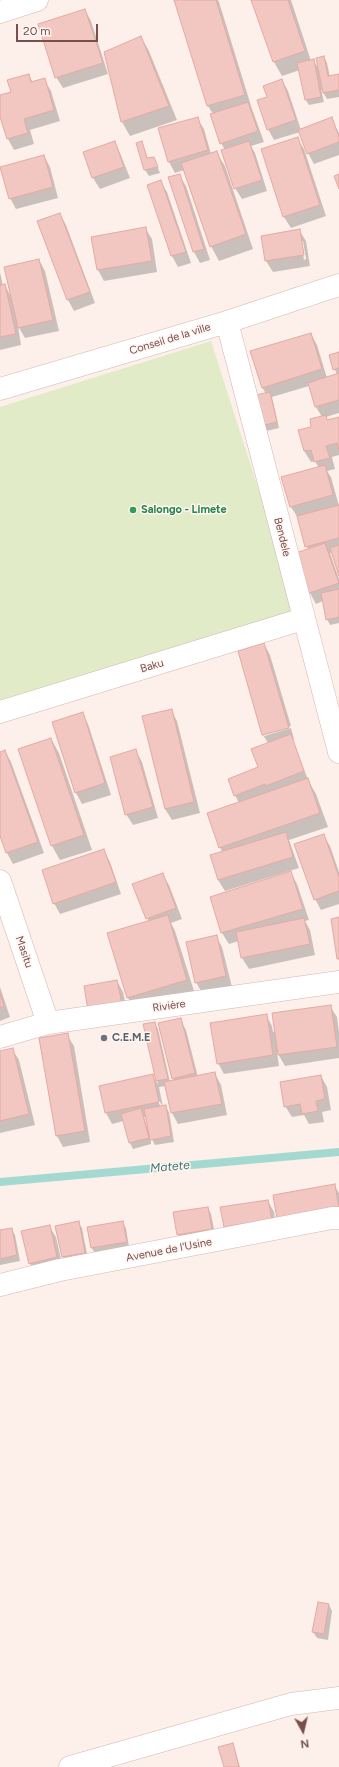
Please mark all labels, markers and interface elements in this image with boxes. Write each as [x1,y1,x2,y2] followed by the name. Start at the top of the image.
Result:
[18,16,100,42] scale bar
[23,24,51,38] text: 20 m
[128,320,212,358] street label: Conseil de la ville
[141,503,227,517] place label: Salongo - Limete
[128,505,138,515] marker: Salongo - Limete
[271,516,293,558] street label: Bendele
[139,656,165,676] street label: Baku
[12,934,36,970] street label: Masitu
[152,997,186,1015] street label: Rivière
[112,1031,151,1045] place label: C.E.M.E
[99,1033,109,1043] marker: C.E.M.E
[150,1158,190,1176] water label: Matete
[125,1235,213,1265] street label: Avenue de l'Usine
[283,1711,323,1751] north arrow
[300,1736,310,1750] text: N

